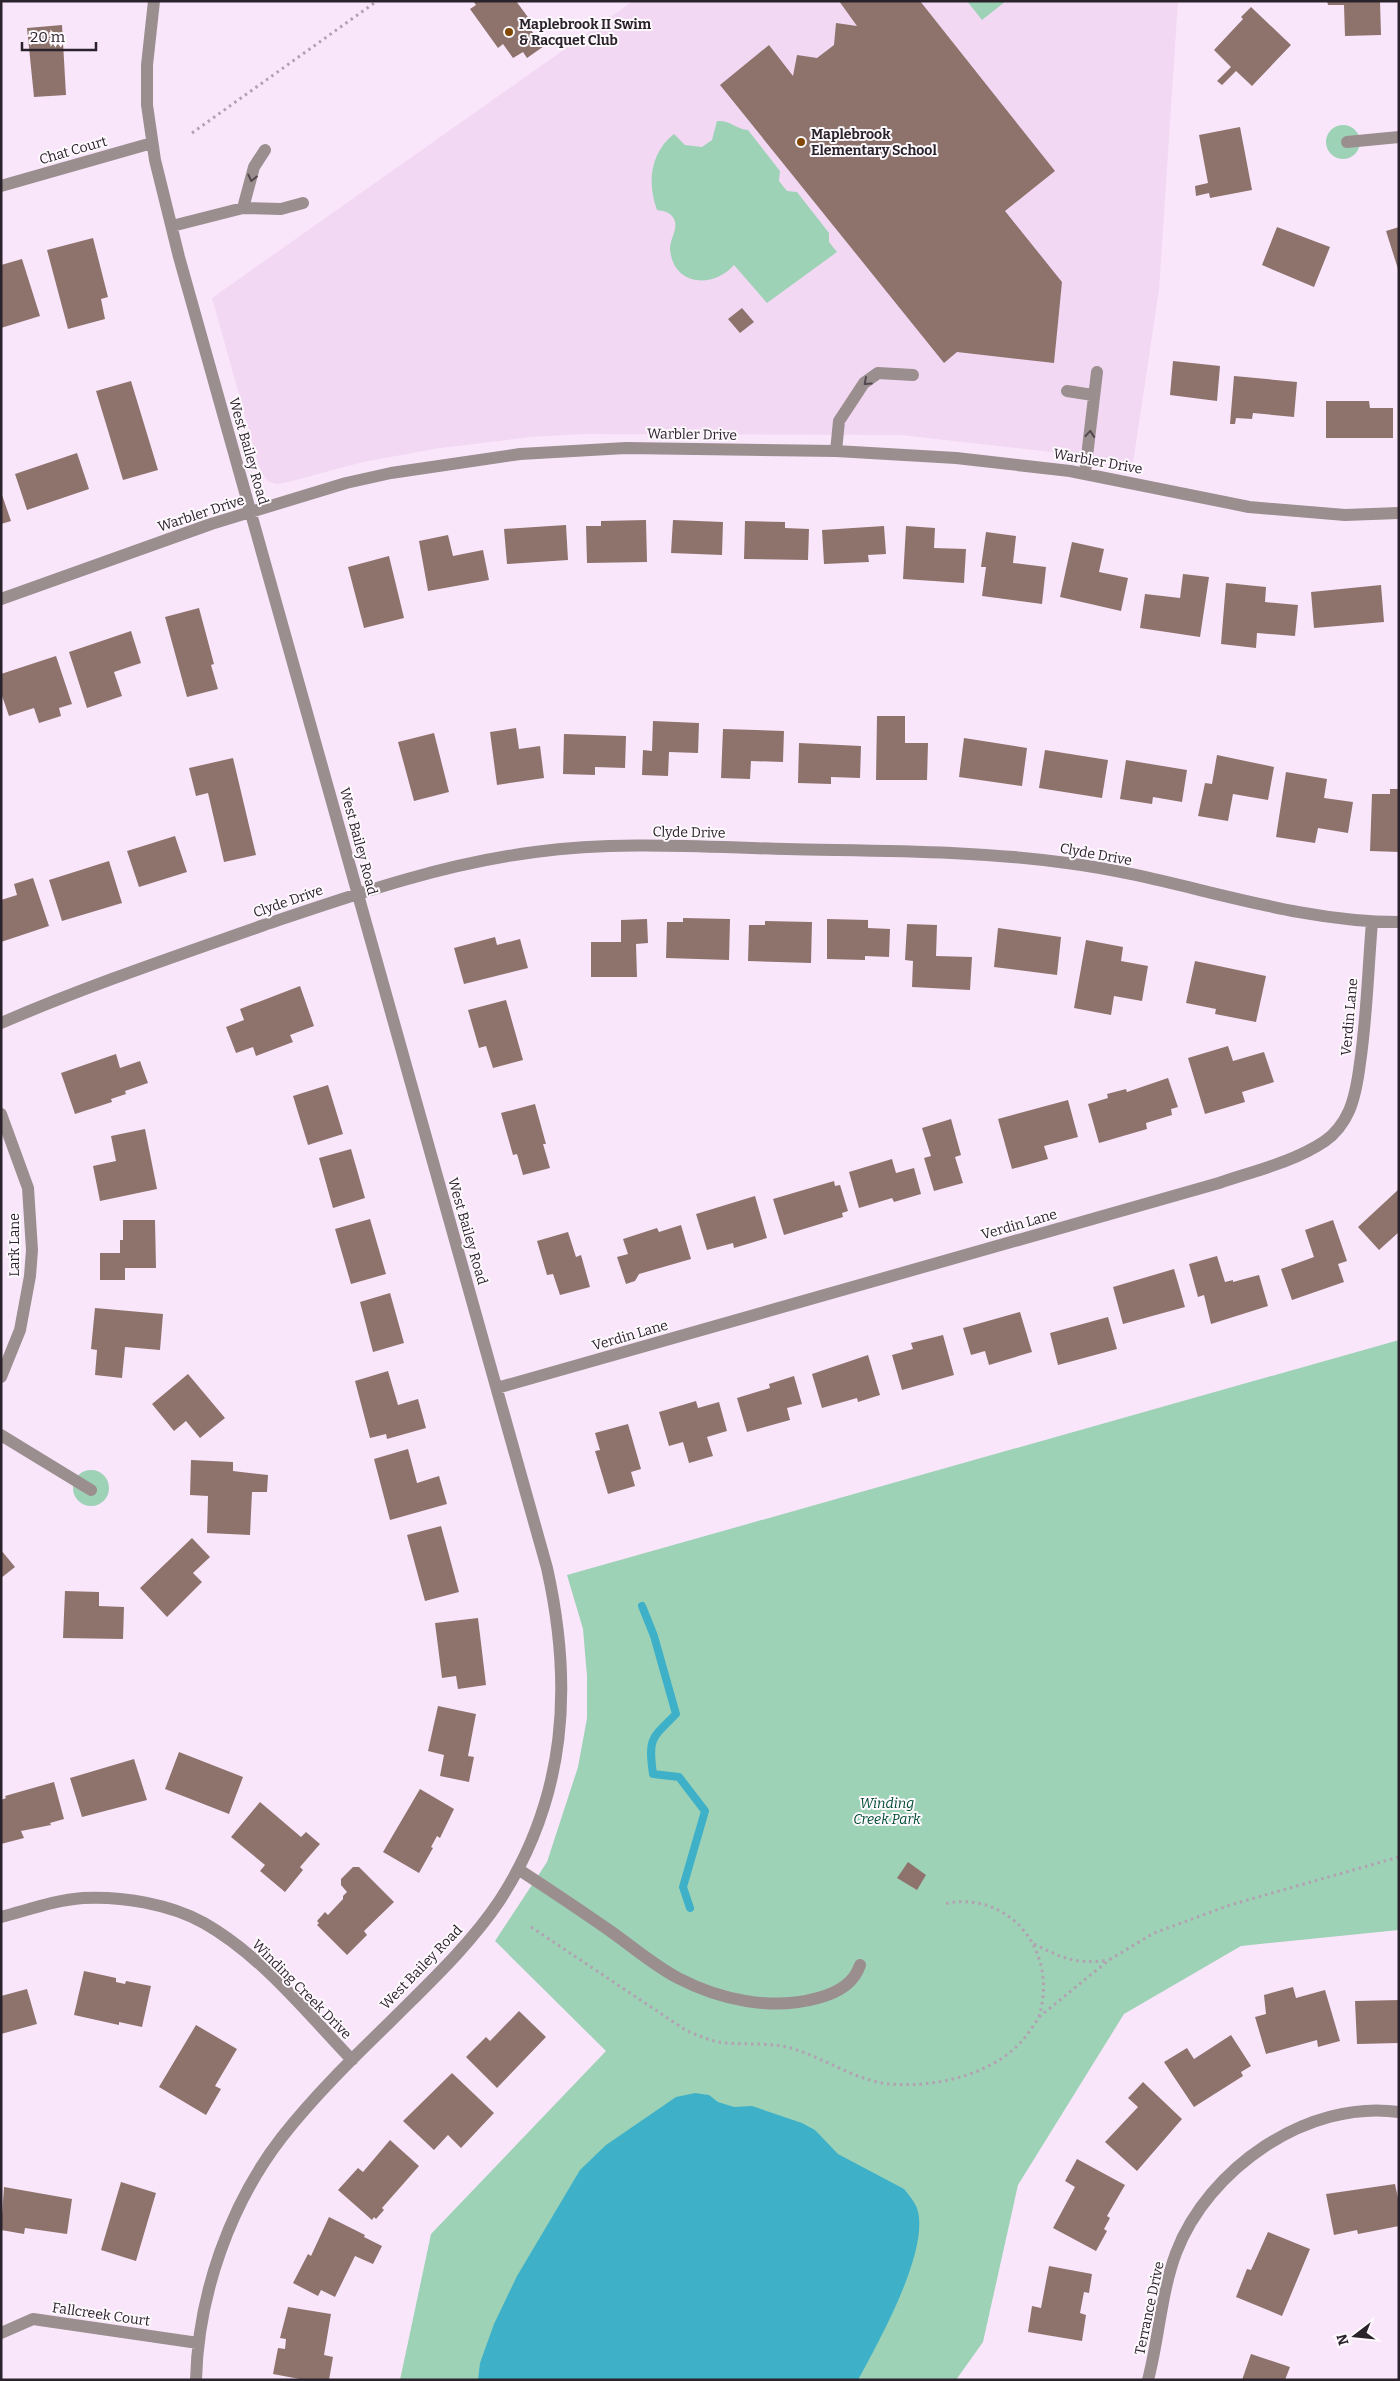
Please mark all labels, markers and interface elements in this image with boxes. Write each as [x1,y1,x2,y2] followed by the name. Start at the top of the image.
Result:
[519,16,652,49] place label: Maplebrook II Swim & Racquet Club
[22,20,96,52] scale bar
[503,26,515,38] marker: Maplebrook II Swim & Racquet Club
[30,28,66,46] text: 20 m
[811,126,937,159] place label: Maplebrook Elementary School
[37,133,109,168] street label: Chat Court
[795,136,807,148] marker: Maplebrook Elementary School
[247,173,258,182] one-way arrow
[864,376,873,385] one-way arrow
[225,396,272,507] street label: West Bailey Road
[647,425,737,444] street label: Warbler Drive
[1084,430,1095,438] one-way arrow
[1052,445,1144,478] street label: Warbler Drive
[156,491,247,535] street label: Warbler Drive
[336,786,381,897] street label: West Bailey Road
[652,823,726,842] street label: Clyde Drive
[1059,840,1133,869] street label: Clyde Drive
[251,882,325,921] street label: Clyde Drive
[1338,977,1361,1057] street label: Verdin Lane
[444,1176,491,1287] street label: West Bailey Road
[979,1206,1059,1243] street label: Verdin Lane
[6,1213,23,1277] street label: Lark Lane
[590,1317,670,1354] street label: Verdin Lane
[853,1795,921,1828] park label: Winding Creek Park
[377,1922,466,2013] street label: West Bailey Road
[248,1936,355,2043] street label: Winding Creek Drive
[1131,2260,1168,2356] street label: Terrance Drive
[51,2299,151,2330] street label: Fallcreek Court
[1330,2311,1380,2361] north arrow
[1333,2332,1353,2347] text: N

